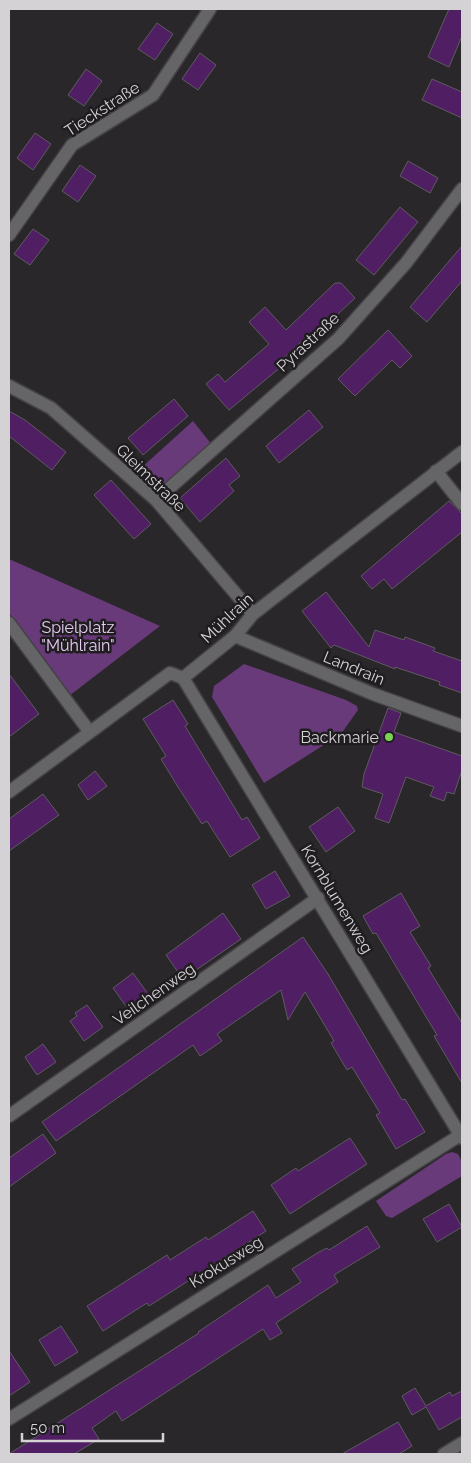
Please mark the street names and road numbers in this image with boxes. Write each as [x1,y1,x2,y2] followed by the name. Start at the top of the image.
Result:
[61,78,143,140] street label: Tieckstraße
[273,308,343,376] street label: Pyrastraße
[112,440,190,516] street label: Gleimstraße
[197,589,257,647] street label: Mühlrain
[321,647,387,689] street label: Landrain
[297,841,377,957] street label: Kornblumenweg
[109,959,199,1029] street label: Veilchenweg
[186,1232,266,1292] street label: Krokusweg

